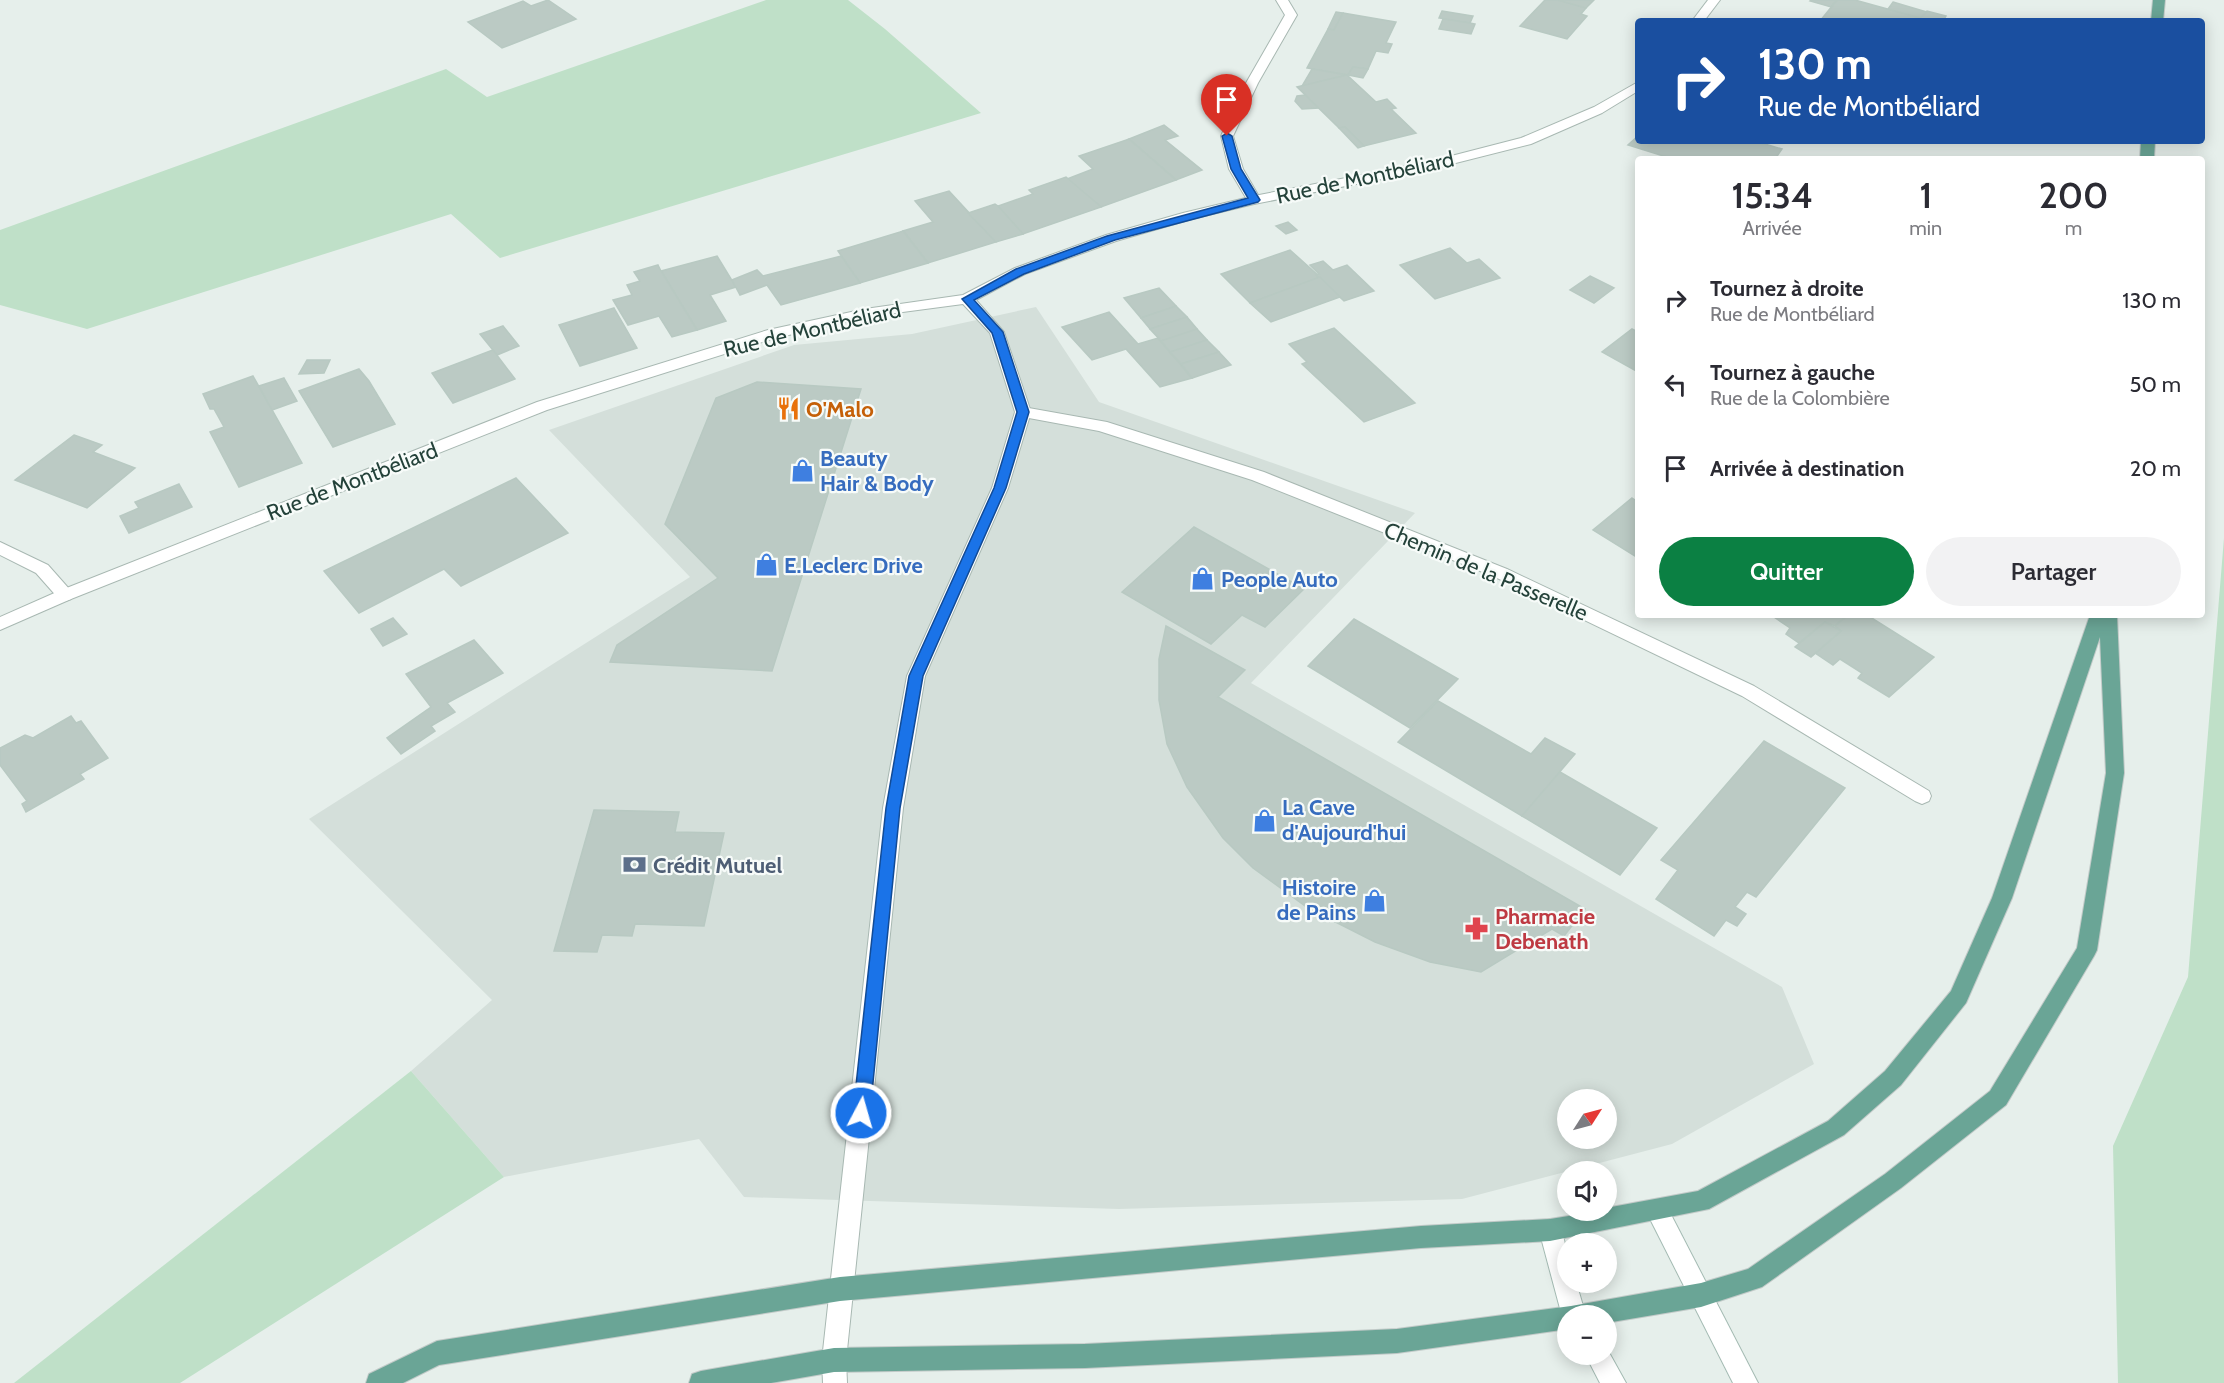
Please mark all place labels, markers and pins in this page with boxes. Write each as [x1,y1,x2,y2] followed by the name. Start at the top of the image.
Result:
[1201,74,1252,136] pin
[775,396,801,422] restaurant icon: O'Malo
[806,396,874,423] place label: O'Malo
[820,445,934,497] place label: Beauty Hair & Body
[789,458,815,484] shop icon: Beauty Hair & Body
[753,552,779,578] shop icon: E.Leclerc Drive
[784,552,923,579] place label: E.Leclerc Drive
[1190,566,1216,592] shop icon: People Auto
[1221,566,1338,593] place label: People Auto
[1282,794,1406,846] place label: La Cave d'Aujourd'hui
[1251,807,1277,833] shop icon: La Cave d'Aujourd'hui
[622,852,648,878] bank icon: Crédit Mutuel
[653,852,782,879] place label: Crédit Mutuel
[1277,874,1356,926] place label: Histoire de Pains
[1361,887,1387,913] shop icon: Histoire de Pains
[1495,903,1595,955] place label: Pharmacie Debenath
[1464,916,1490,942] pharmacy icon: Pharmacie Debenath

